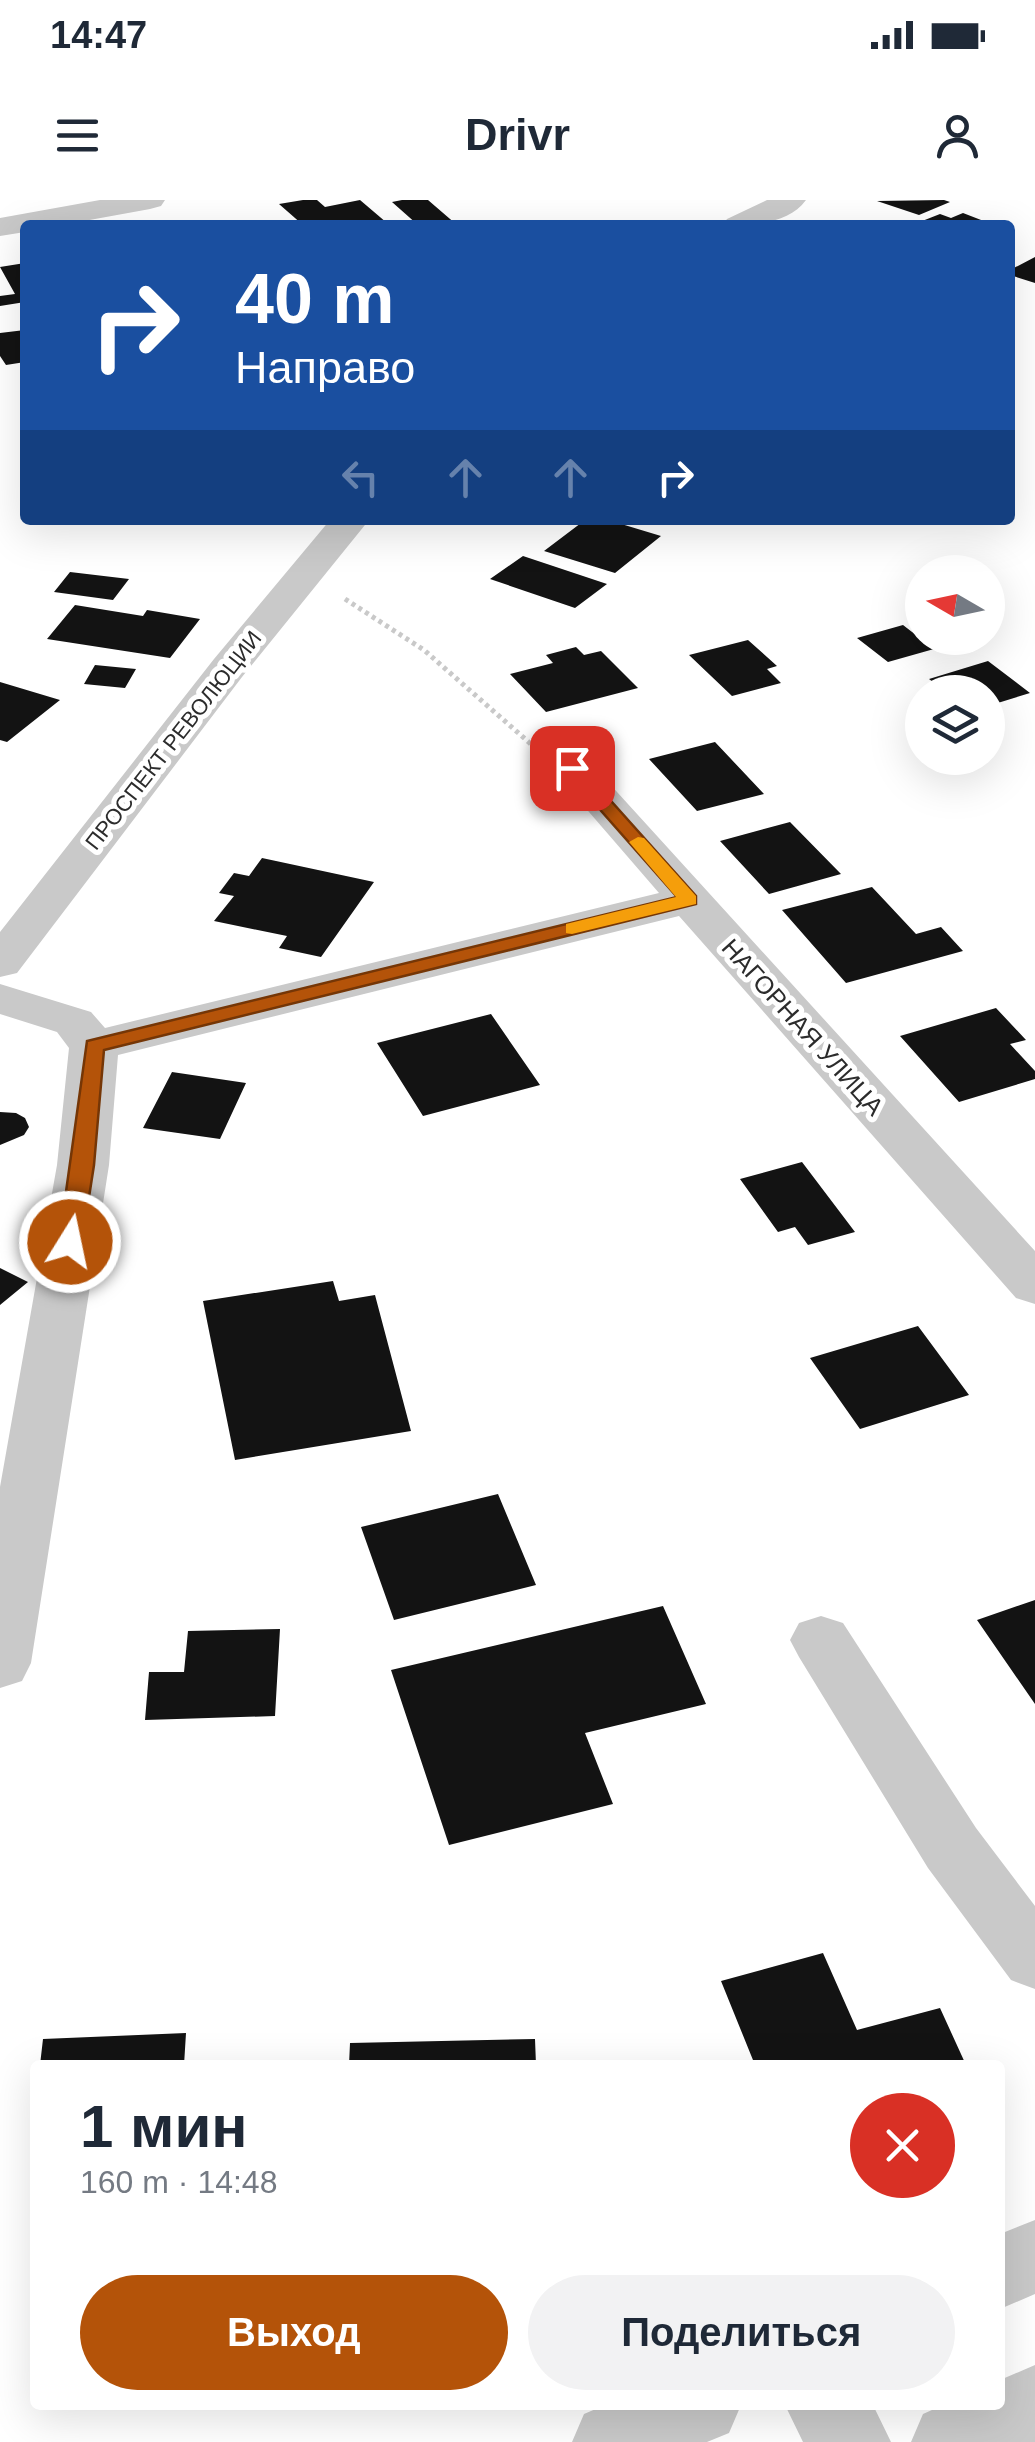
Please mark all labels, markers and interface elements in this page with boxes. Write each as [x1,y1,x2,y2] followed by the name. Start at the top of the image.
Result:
[50,14,147,56] text: 14:47
[50,108,105,163] icon: menu
[930,108,985,163] icon: person
[465,109,570,160] text: Drivr
[70,260,200,390] icon: right
[235,260,395,338] text: 40 m
[235,342,415,393] text: Направо
[333,450,388,505] icon: left
[438,450,493,505] icon: ahead
[543,450,598,505] icon: ahead
[648,450,703,505] icon: right
[905,555,1005,655] north arrow
[905,555,1005,775] map controls
[80,626,267,855] street label: ПРОСПЕКТ РЕВОЛЮЦИИ
[905,675,1005,775] button: layers
[530,726,615,811] pin
[545,741,600,796] icon: arrive
[717,933,890,1121] street label: НАГОРНАЯ УЛИЦА
[18,1190,122,1294] position arrow
[80,2093,248,2160] text: 1 мин
[850,2093,955,2198] button: close
[80,2164,277,2200] text: 160 m · 14:48
[80,2275,508,2390] button: Выход
[528,2275,955,2390] button: Поделиться

